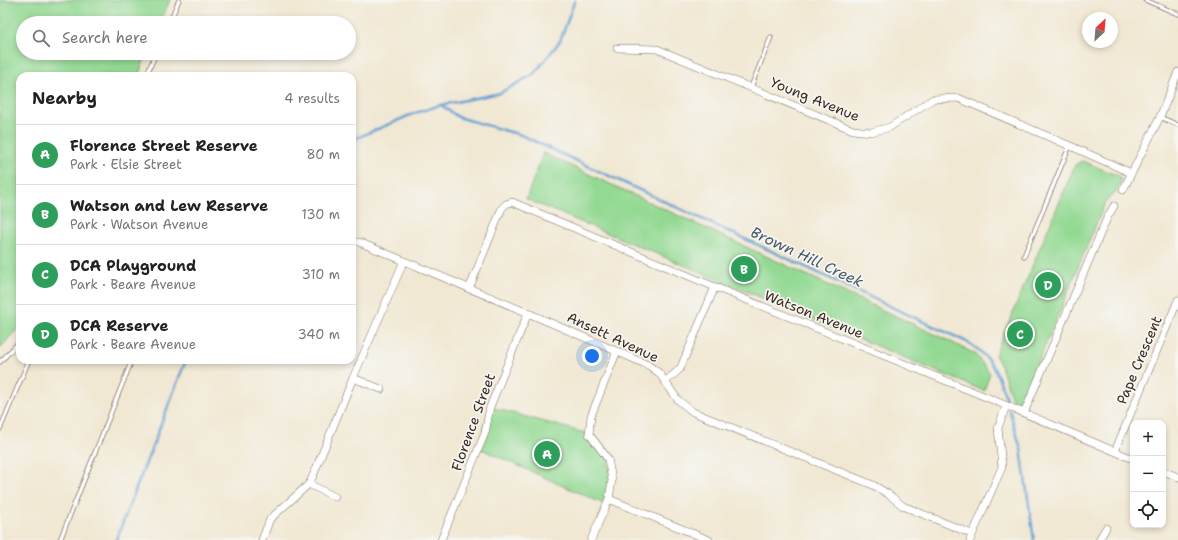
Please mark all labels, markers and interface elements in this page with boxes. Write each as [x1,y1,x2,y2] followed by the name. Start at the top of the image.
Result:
[1082,12,1118,48] north arrow
[16,16,356,60] search box
[30,27,52,49] icon: search
[62,28,148,48] text: Search here
[768,73,862,125] street label: Young Avenue
[32,87,97,109] text: Nearby
[284,90,340,107] text: 4 results
[70,136,258,156] text: Florence Street Reserve
[40,146,50,163] text: A
[306,146,340,163] text: 80 m
[70,156,182,173] text: Park · Elsie Street
[70,196,268,216] text: Watson and Lew Reserve
[41,206,49,223] text: B
[302,206,340,223] text: 130 m
[70,216,208,233] text: Park · Watson Avenue
[747,222,867,292] water label: Brown Hill Creek
[731,254,757,284] pin: B
[70,256,196,276] text: DCA Playground
[41,266,49,283] text: C
[302,266,340,283] text: 310 m
[1035,270,1061,300] pin: D
[70,276,196,293] text: Park · Beare Avenue
[762,286,866,342] street label: Watson Avenue
[564,308,662,366] street label: Ansett Avenue
[1112,313,1166,407] street label: Pape Crescent
[70,316,169,336] text: DCA Reserve
[1007,319,1033,349] pin: C
[40,326,50,343] text: D
[298,326,340,343] text: 340 m
[70,336,196,353] text: Park · Beare Avenue
[582,346,602,366] your location
[447,371,499,473] street label: Florence Street
[1130,420,1166,528] map controls
[1130,420,1166,456] button: +
[534,439,560,469] pin: A
[1130,456,1166,492] button: −
[1130,492,1166,528] button: locate

